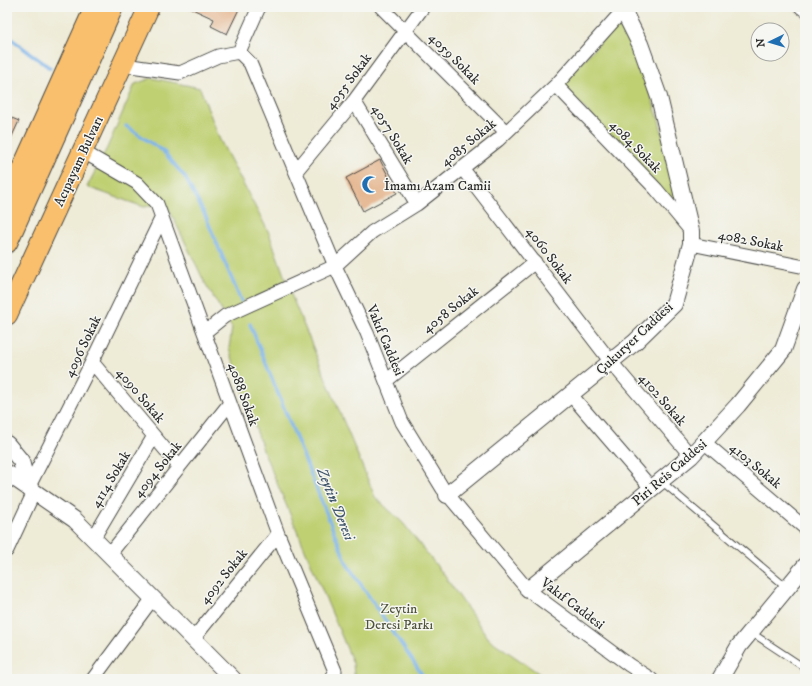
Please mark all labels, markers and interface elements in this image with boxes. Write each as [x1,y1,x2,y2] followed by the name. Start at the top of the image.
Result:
[750,22,790,62] north arrow
[424,29,484,89] street label: 4059 Sokak
[754,38,768,48] text: N
[322,50,376,114] street label: 4055 Sokak
[367,101,417,168] street label: 4057 Sokak
[50,113,108,210] street label: Acıpayam Bulvarı
[437,115,500,171] street label: 4085 Sokak
[605,116,665,177] street label: 4084 Sokak
[361,175,381,195] mosque icon: İmamı Azam Camii
[384,177,491,195] place label: İmamı Azam Camii
[522,223,577,288] street label: 4060 Sokak
[716,226,785,256] street label: 4082 Sokak
[419,282,482,337] street label: 4058 Sokak
[592,298,677,379] street label: Çukuryer Caddesi
[362,301,408,379] street label: Vakıf Caddesi
[60,312,106,380] street label: 4096 Sokak
[223,360,263,429] street label: 4088 Sokak
[112,364,169,427] street label: 4090 Sokak
[634,369,690,430] street label: 4102 Sokak
[629,435,711,510] street label: Piri Reis Caddesi
[130,438,186,502] street label: 4094 Sokak
[726,439,785,493] street label: 4103 Sokak
[87,448,135,511] street label: 4114 Sokak
[312,464,359,544] water label: Zeytin Deresi
[196,545,252,608] street label: 4092 Sokak
[536,573,608,634] street label: Vakıf Caddesi
[365,600,434,634] park label: Zeytin Deresi Parkı

